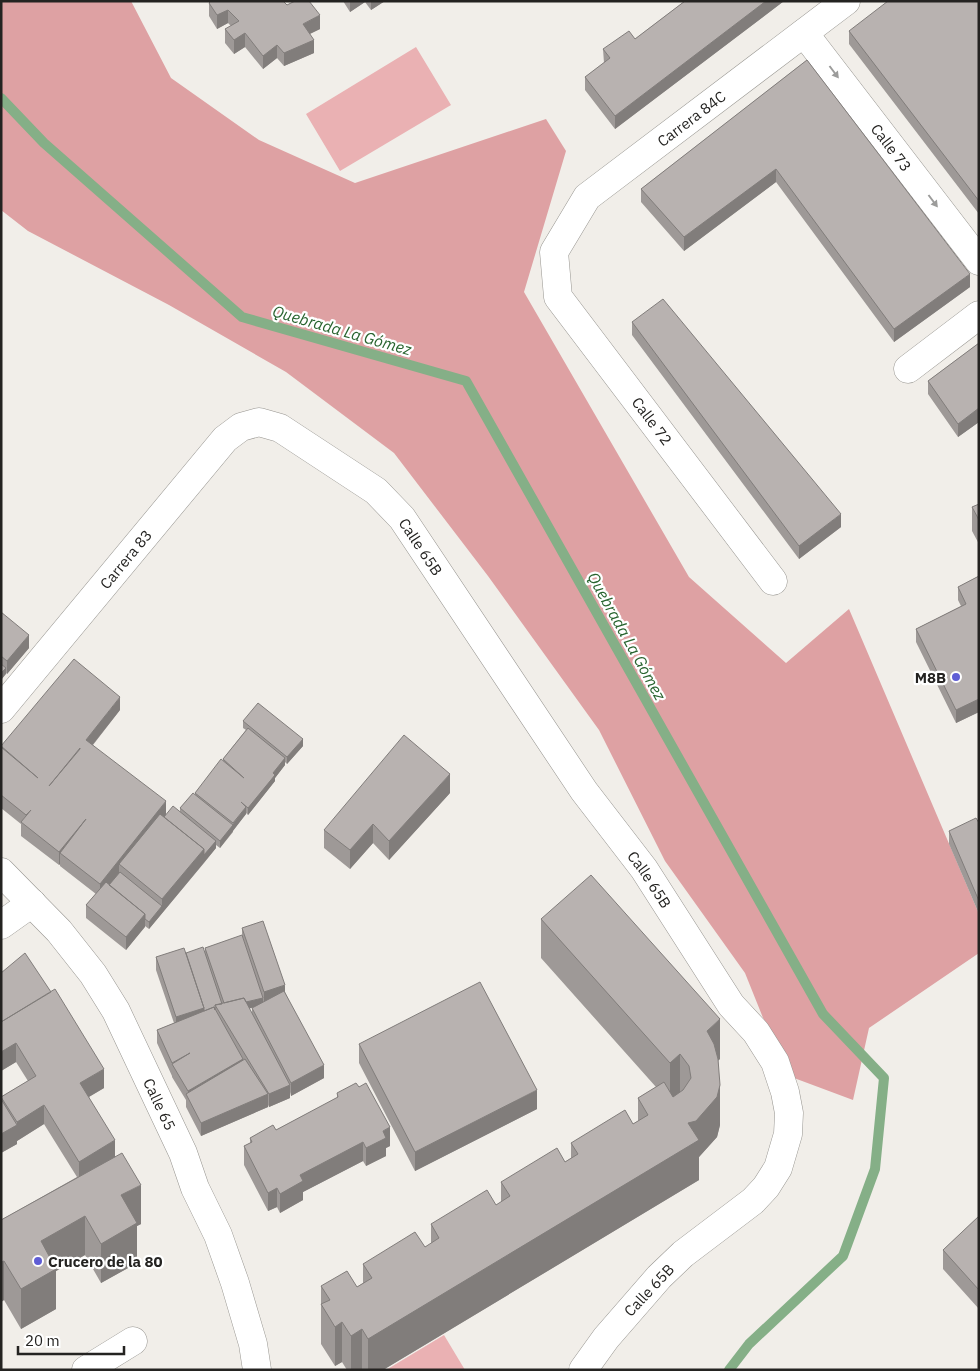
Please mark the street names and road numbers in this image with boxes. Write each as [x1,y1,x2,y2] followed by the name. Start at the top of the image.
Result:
[653,86,729,150] street label: Carrera 84C
[867,120,916,175] street label: Calle 73
[628,393,676,449] street label: Calle 72
[395,514,447,579] street label: Calle 65B
[95,525,156,593] street label: Carrera 83
[624,847,676,911] street label: Calle 65B
[140,1075,180,1133] street label: Calle 65
[620,1260,678,1320] street label: Calle 65B

